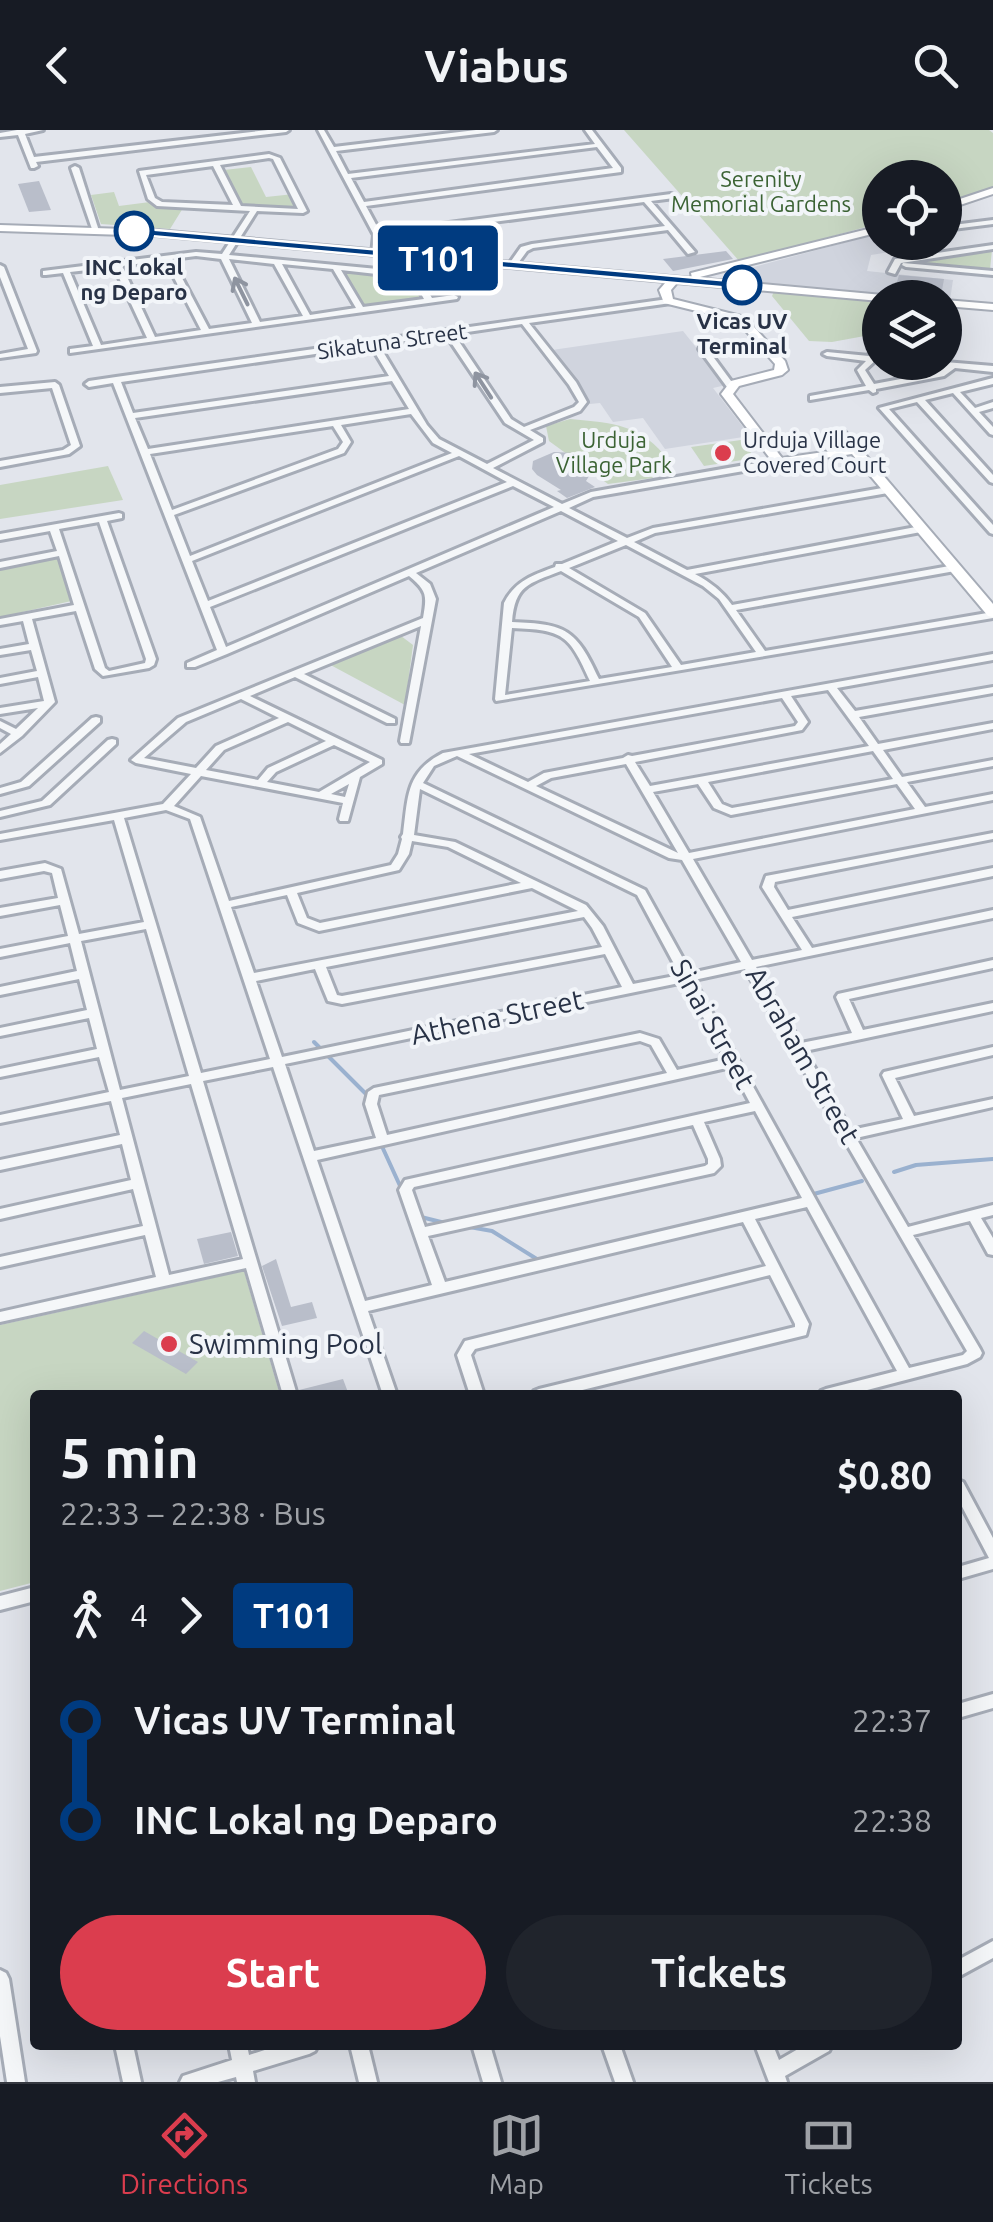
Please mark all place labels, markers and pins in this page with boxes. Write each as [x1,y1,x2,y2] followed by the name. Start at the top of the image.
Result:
[115,212,153,250] marker: INC Lokal ng Deparo
[81,254,188,304] place label: INC Lokal ng Deparo
[723,266,761,304] marker: Vicas UV Terminal
[697,308,788,358] place label: Vicas UV Terminal
[743,427,887,477] place label: Urduja Village Covered Court
[712,442,734,464] marker: Urduja Village Covered Court
[189,1328,382,1359] place label: Swimming Pool
[158,1333,180,1355] marker: Swimming Pool

